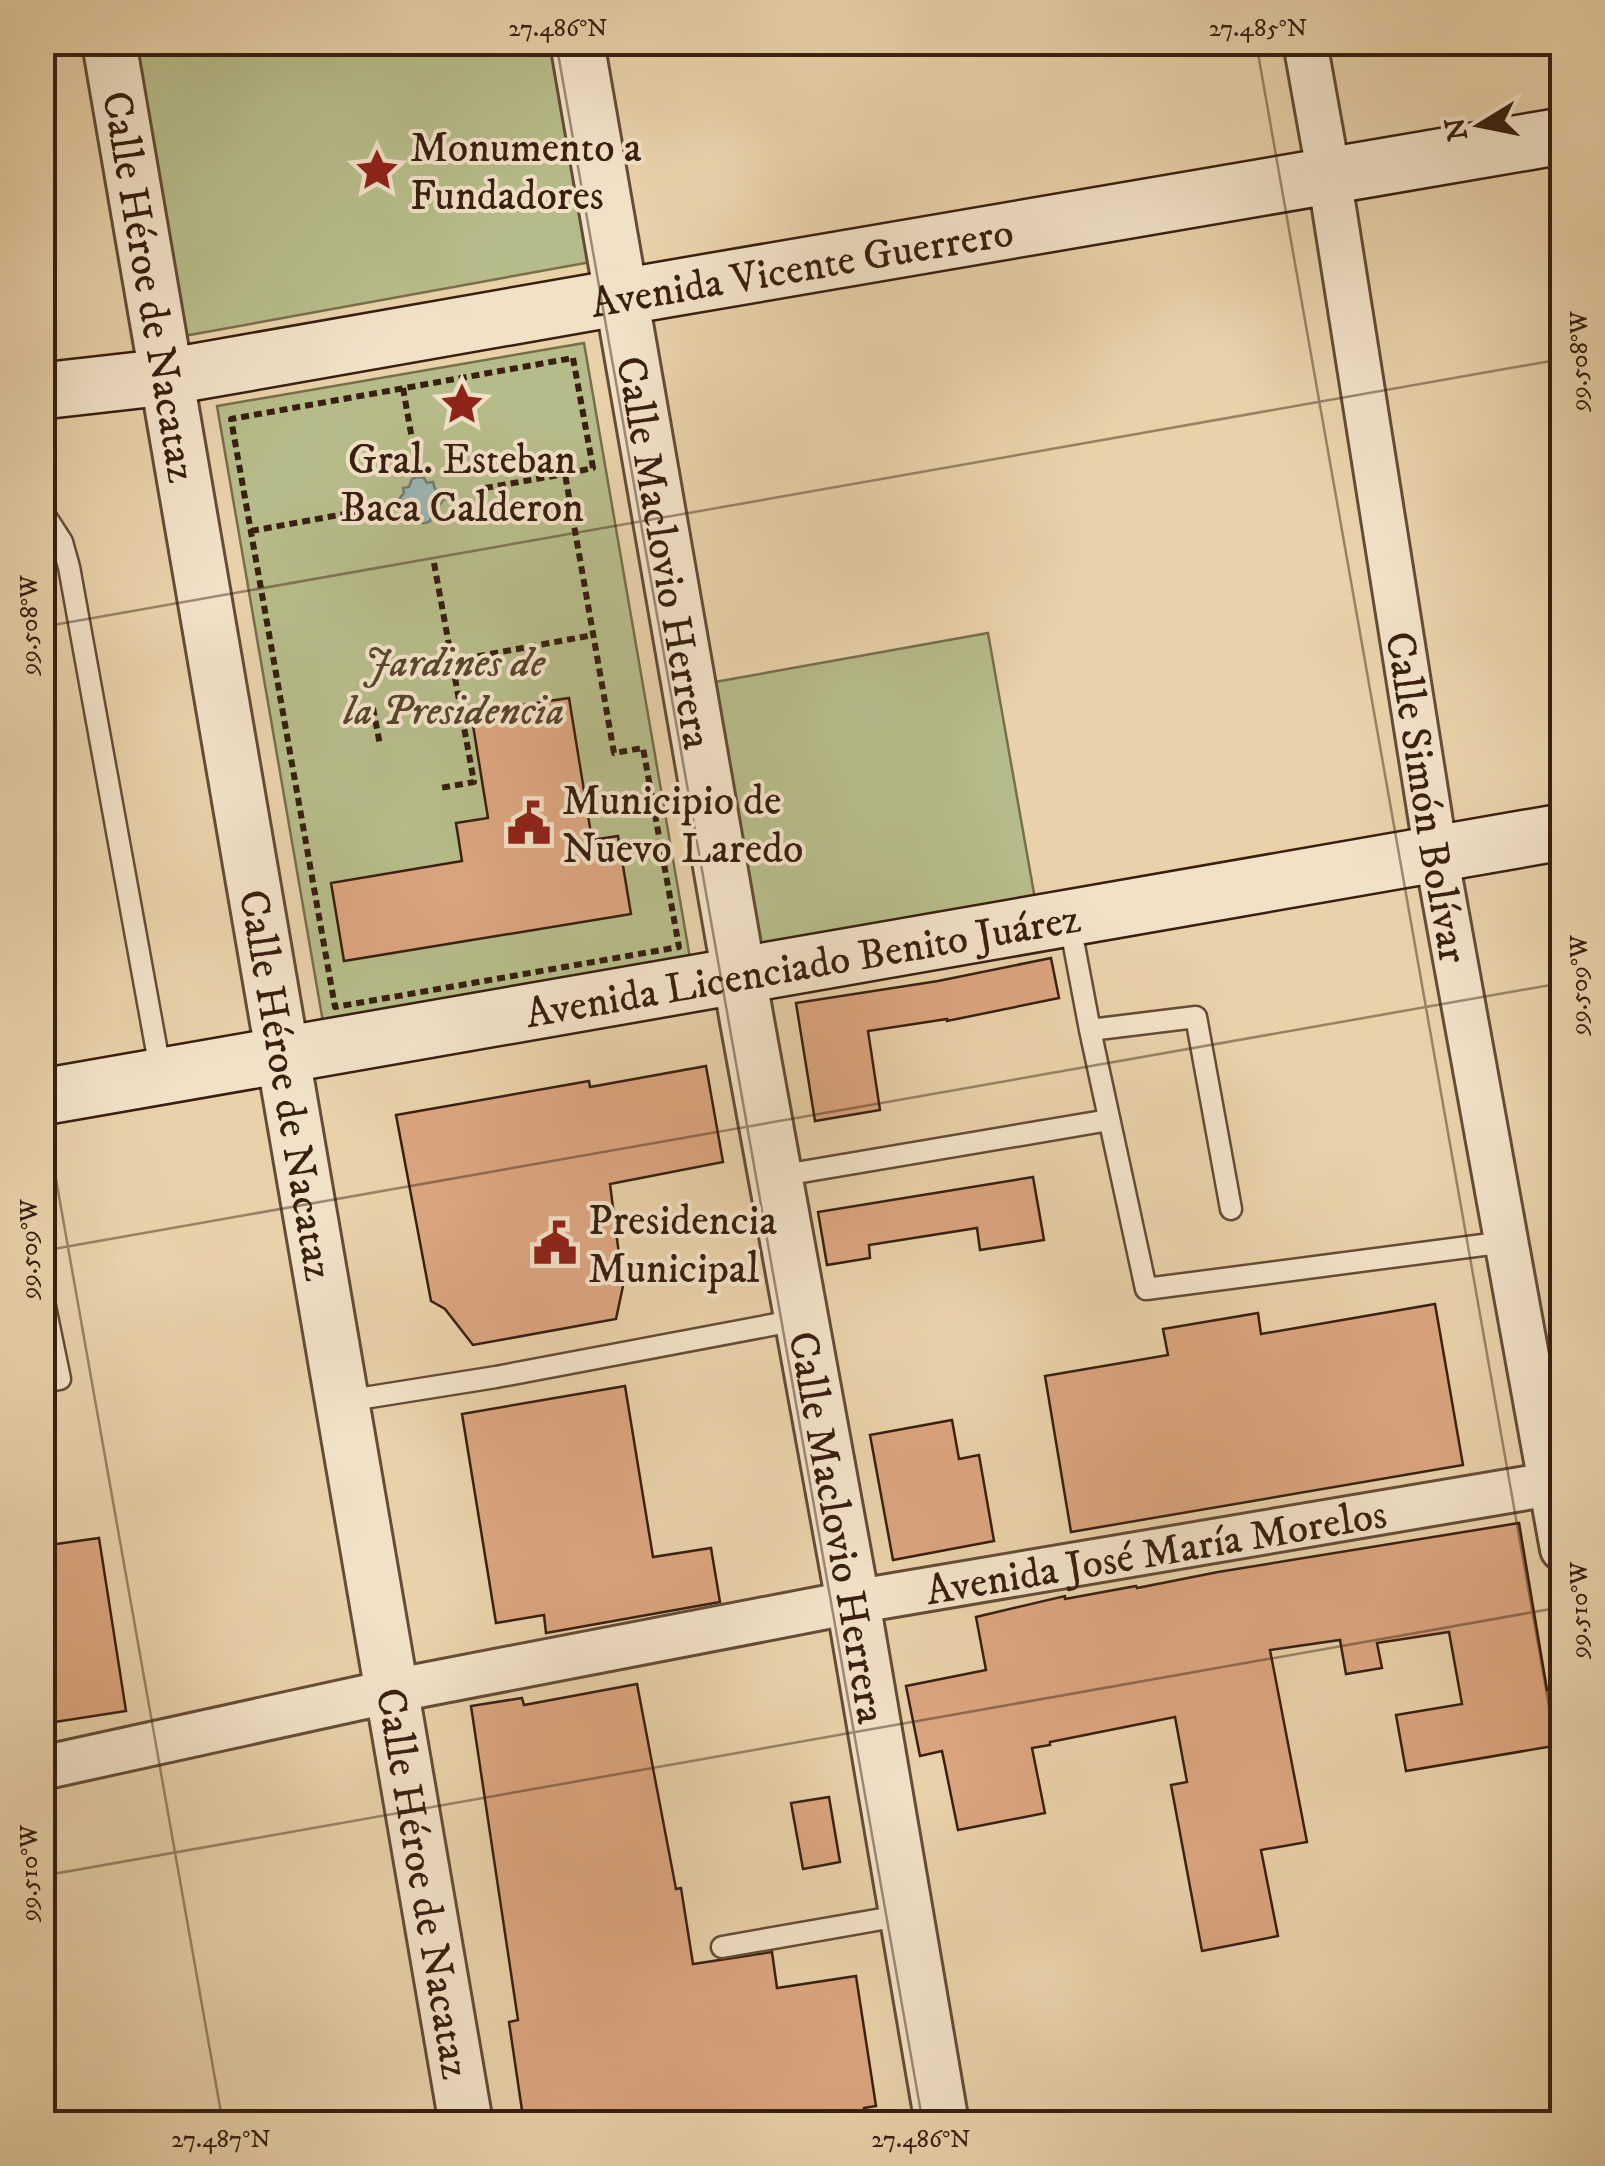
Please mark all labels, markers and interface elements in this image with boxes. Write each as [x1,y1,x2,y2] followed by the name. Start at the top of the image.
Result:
[508,13,608,44] text: 27.486°N
[1209,13,1307,44] text: 27.485°N
[1430,75,1530,175] north arrow
[89,87,207,486] street label: Calle Héroe de Nacataz
[1438,115,1476,143] text: N
[410,123,642,223] place label: Monumento a Fundadores
[353,146,401,194] place icon: Monumento a Fundadores
[587,207,1018,331] street label: Avenida Vicente Guerrero
[1564,310,1595,413] text: 99.508°W
[603,353,722,753] street label: Calle Maclovio Herrera
[438,380,486,428] place icon: Gral. Esteban Baca Calderon
[340,435,584,535] place label: Gral. Esteban Baca Calderon
[14,574,45,677] text: 99.508°W
[1372,628,1478,968] street label: Calle Simón Bolívar
[343,638,564,738] park label: Jardines de la Presidencia
[562,776,803,876] place label: Municipio de Nuevo Laredo
[505,799,553,847] public building icon: Municipio de Nuevo Laredo
[226,886,344,1285] street label: Calle Héroe de Nacataz
[521,893,1085,1041] street label: Avenida Licenciado Benito Juárez
[1564,934,1595,1037] text: 99.509°W
[588,1196,777,1296] place label: Presidencia Municipal
[14,1198,45,1301] text: 99.509°W
[531,1219,579,1267] public building icon: Presidencia Municipal
[775,1327,896,1728] street label: Calle Maclovio Herrera
[922,1489,1391,1618] street label: Avenida José María Morelos
[1564,1561,1595,1660] text: 99.510°W
[363,1684,481,2083] street label: Calle Héroe de Nacataz
[14,1824,45,1923] text: 99.510°W
[171,2124,271,2155] text: 27.487°N
[871,2124,971,2155] text: 27.486°N

